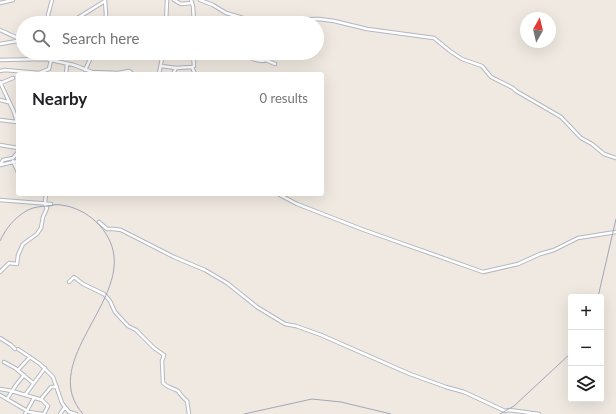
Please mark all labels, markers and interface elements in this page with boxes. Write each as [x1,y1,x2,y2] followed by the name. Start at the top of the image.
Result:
[520,12,556,48] north arrow
[16,16,324,60] search box
[30,27,52,49] icon: search
[62,29,139,47] text: Search here
[32,88,87,109] text: Nearby
[260,90,308,106] text: 0 results
[568,294,604,402] map controls
[568,294,604,330] button: +
[568,330,604,366] button: −
[568,366,604,402] button: layers

